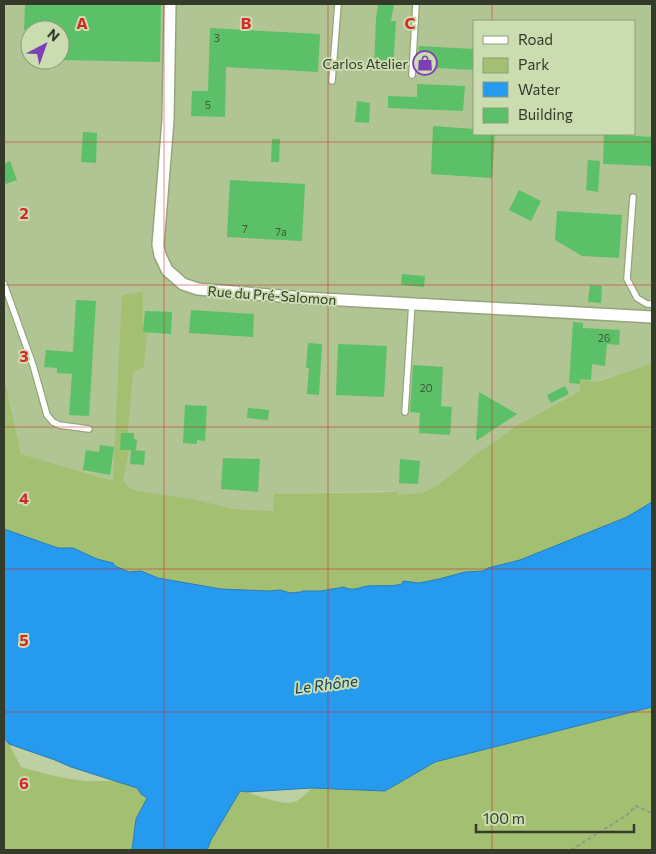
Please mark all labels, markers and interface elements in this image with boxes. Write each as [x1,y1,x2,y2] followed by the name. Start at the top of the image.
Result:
[76,13,88,32] text: A
[241,13,252,32] text: B
[405,13,416,32] text: C
[20,20,70,70] north arrow
[473,20,636,135] legend
[44,25,63,45] text: N
[518,30,553,48] text: Road
[214,31,220,44] house number: 3
[412,50,438,76] shop icon: Carlos Atelier
[322,55,408,72] place label: Carlos Atelier
[518,55,549,73] text: Park
[518,80,560,98] text: Water
[205,98,211,111] house number: 5
[518,105,573,123] text: Building
[19,203,29,222] text: 2
[242,222,248,235] house number: 7
[275,225,287,238] house number: 7a
[207,282,337,308] street label: Rue du Pré-Salomon
[598,331,611,344] house number: 26
[19,346,29,365] text: 3
[419,381,433,394] house number: 20
[19,488,29,507] text: 4
[19,630,29,649] text: 5
[293,671,359,697] water label: Le Rhône
[19,773,29,792] text: 6
[476,802,634,834] scale bar
[483,809,525,827] text: 100 m

